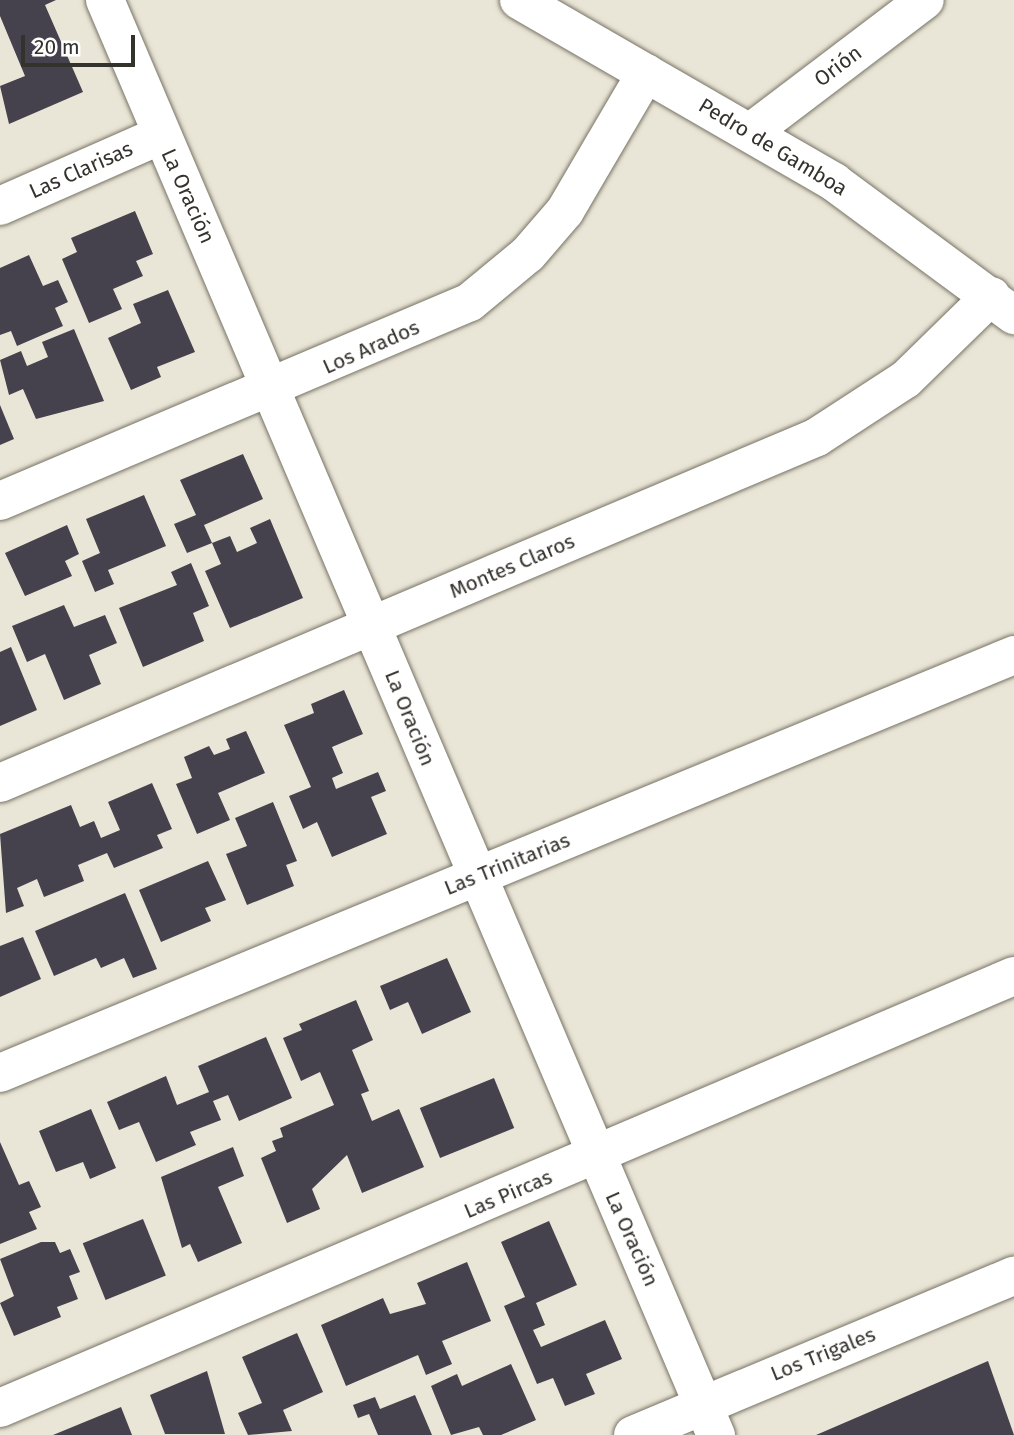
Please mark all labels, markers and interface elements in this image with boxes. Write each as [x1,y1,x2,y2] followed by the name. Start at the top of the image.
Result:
[24,21,138,65] scale bar
[34,34,80,60] text: 20 m
[809,40,867,92] street label: Orión
[694,93,852,201] street label: Pedro de Gamboa
[25,136,137,204] street label: Las Clarisas
[156,145,220,247] street label: La Oración
[319,315,423,379] street label: Los Arados
[446,528,578,604] street label: Montes Claros
[379,666,441,770] street label: La Oración
[441,827,573,901] street label: Las Trinitarias
[460,1164,556,1224] street label: Las Pircas
[600,1188,664,1290] street label: La Oración
[767,1322,879,1386] street label: Los Trigales

